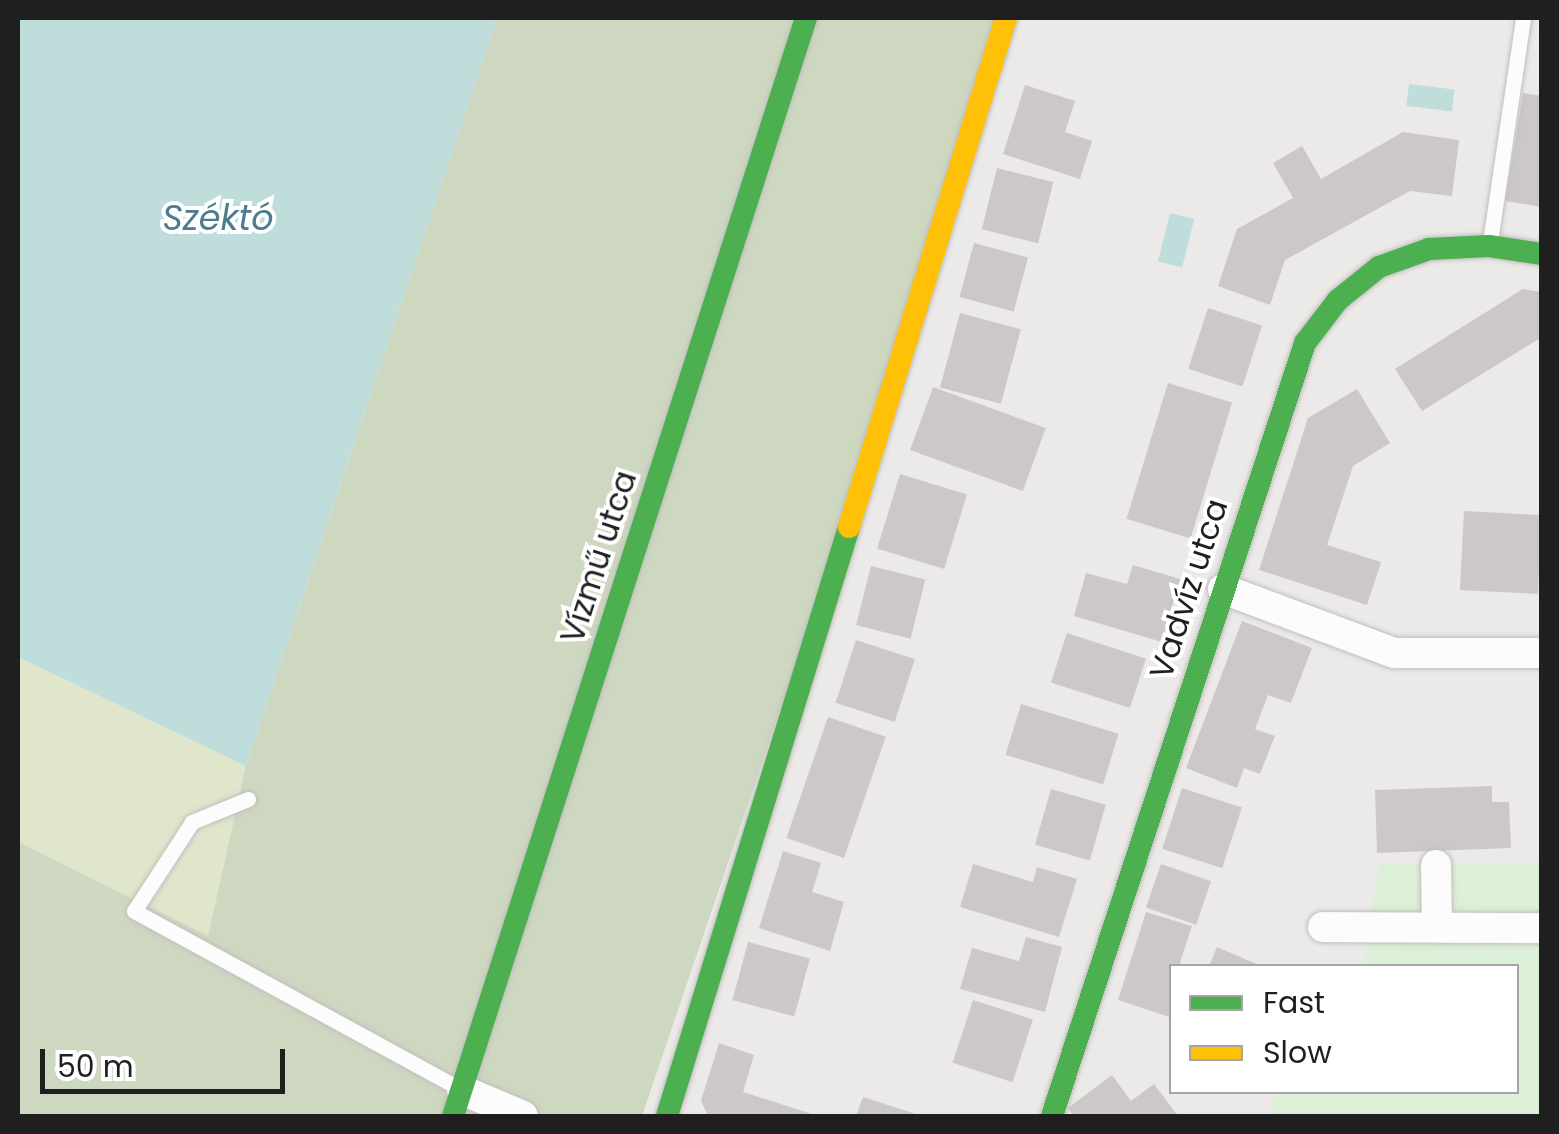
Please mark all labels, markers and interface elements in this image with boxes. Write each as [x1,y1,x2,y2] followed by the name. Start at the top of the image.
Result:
[162,197,274,239] water label: Széktó
[553,466,645,648] street label: Vízmű utca
[1142,494,1236,684] street label: Vadvíz utca
[1169,964,1519,1094] legend
[1263,981,1325,1024] text: Fast
[45,1029,290,1091] scale bar
[1263,1031,1332,1074] text: Slow
[57,1045,134,1088] text: 50 m

